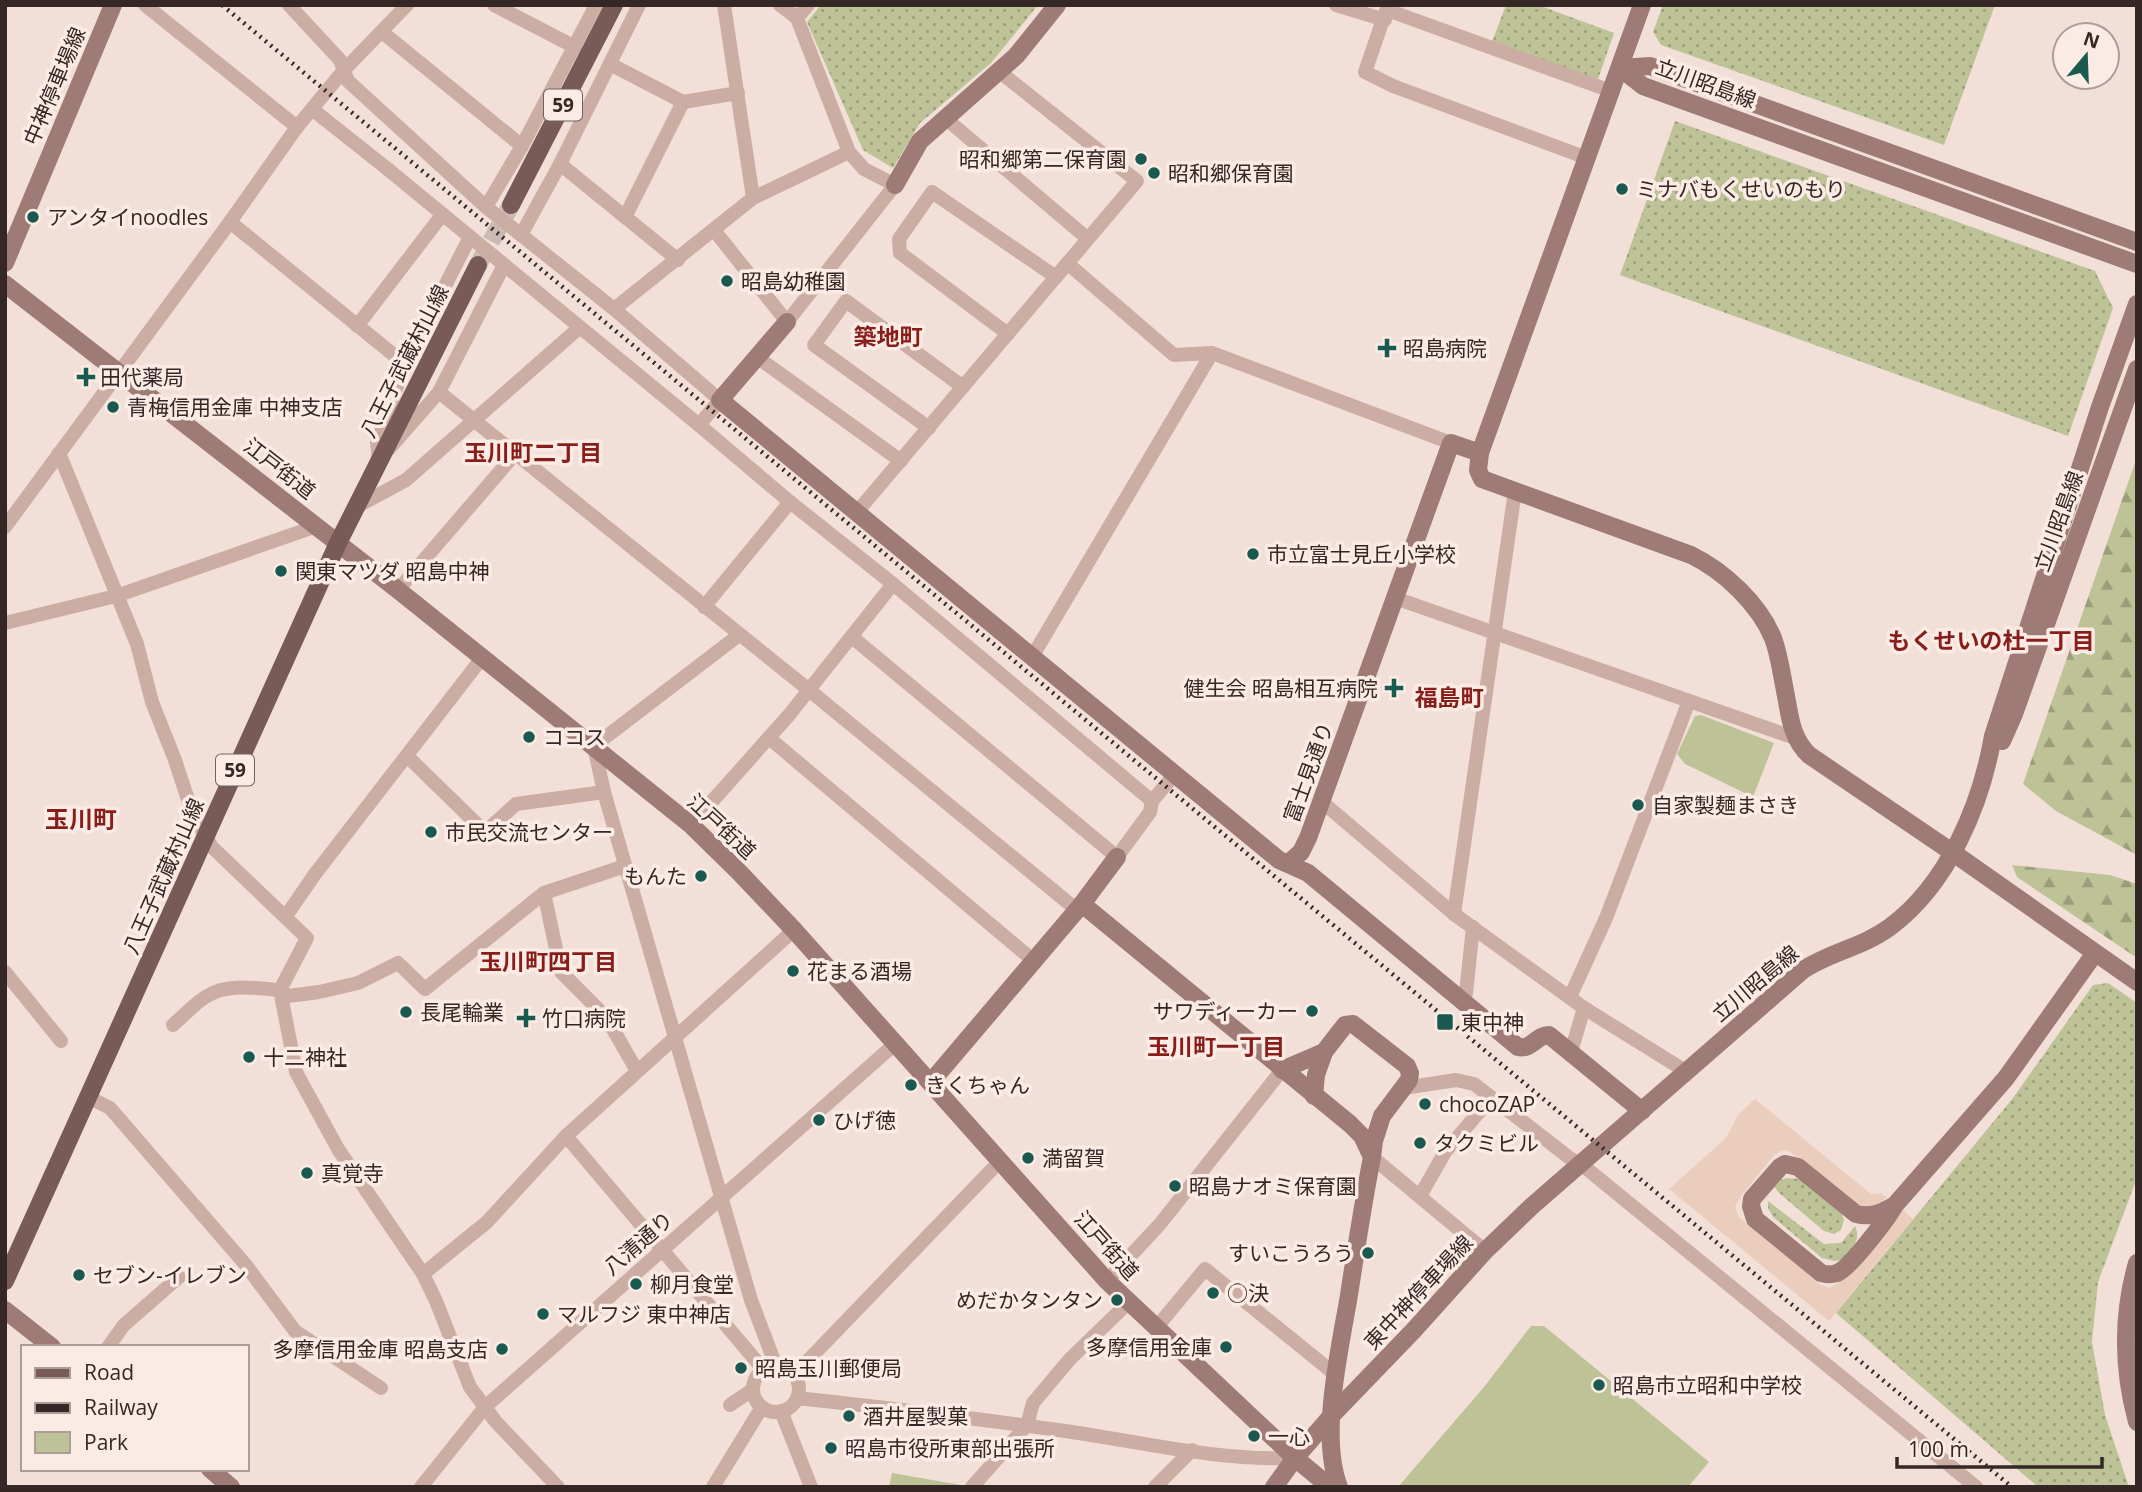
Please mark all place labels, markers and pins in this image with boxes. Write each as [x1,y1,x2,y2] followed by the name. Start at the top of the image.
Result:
[959,145,1127,173] place label: 昭和郷第二保育園
[1133,151,1149,167] marker: 昭和郷第二保育園
[1168,159,1294,187] place label: 昭和郷保育園
[1146,165,1162,181] marker: 昭和郷保育園
[1636,175,1846,203] place label: ミナバもくせいのもり
[1614,181,1630,197] marker: ミナバもくせいのもり
[47,203,208,231] place label: アンタイnoodles
[25,209,41,225] marker: アンタイnoodles
[741,267,846,295] place label: 昭島幼稚園
[719,273,735,289] marker: 昭島幼稚園
[1403,334,1487,362] place label: 昭島病院
[1377,338,1397,358] marker: 昭島病院
[100,363,184,391] place label: 田代薬局
[78,369,94,385] marker: 田代薬局
[127,393,342,421] place label: 青梅信用金庫 中神支店
[105,399,121,415] marker: 青梅信用金庫 中神支店
[1267,540,1456,568] place label: 市立富士見丘小学校
[1245,546,1261,562] marker: 市立富士見丘小学校
[295,557,489,585] place label: 関東マツダ 昭島中神
[273,563,289,579] marker: 関東マツダ 昭島中神
[1184,674,1378,702] place label: 健生会 昭島相互病院
[1384,678,1404,698] marker: 健生会 昭島相互病院
[543,723,606,751] place label: ココス
[521,729,537,745] marker: ココス
[1652,791,1799,819] place label: 自家製麺まさき
[1630,797,1646,813] marker: 自家製麺まさき
[445,818,613,846] place label: 市民交流センター
[423,824,439,840] marker: 市民交流センター
[624,862,687,890] place label: もんた
[693,868,709,884] marker: もんた
[807,957,912,985] place label: 花まる酒場
[785,963,801,979] marker: 花まる酒場
[1152,997,1298,1025] place label: サワディーカー
[420,998,504,1026] place label: 長尾輪業
[1304,1003,1320,1019] marker: サワディーカー
[398,1004,414,1020] marker: 長尾輪業
[542,1004,626,1032] place label: 竹口病院
[516,1008,536,1028] marker: 竹口病院
[1461,1008,1524,1036] place label: 東中神
[1435,1012,1455,1032] marker: 東中神
[263,1043,347,1071] place label: 十二神社
[241,1049,257,1065] marker: 十二神社
[925,1071,1030,1099] place label: きくちゃん
[903,1077,919,1093] marker: きくちゃん
[1439,1090,1535,1118] place label: chocoZAP
[1417,1096,1433,1112] marker: chocoZAP
[833,1106,896,1134] place label: ひげ徳
[811,1112,827,1128] marker: ひげ徳
[1434,1129,1539,1157] place label: タクミビル
[1412,1135,1428,1151] marker: タクミビル
[1042,1144,1105,1172] place label: 満留賀
[1020,1150,1036,1166] marker: 満留賀
[321,1159,384,1187] place label: 真覚寺
[299,1165,315,1181] marker: 真覚寺
[1189,1172,1357,1200] place label: 昭島ナオミ保育園
[1167,1178,1183,1194] marker: 昭島ナオミ保育園
[1228,1239,1354,1267] place label: すいこうろう
[1360,1245,1376,1261] marker: すいこうろう
[93,1261,247,1289] place label: セブン-イレブン
[71,1267,87,1283] marker: セブン-イレブン
[650,1270,734,1298] place label: 柳月食堂
[628,1276,644,1292] marker: 柳月食堂
[1227,1279,1269,1307] place label: ○決
[1205,1285,1221,1301] marker: ○決
[956,1286,1103,1314] place label: めだかタンタン
[1109,1292,1125,1308] marker: めだかタンタン
[557,1300,730,1328] place label: マルフジ 東中神店
[535,1306,551,1322] marker: マルフジ 東中神店
[1086,1333,1212,1361] place label: 多摩信用金庫
[273,1335,488,1363] place label: 多摩信用金庫 昭島支店
[1218,1339,1234,1355] marker: 多摩信用金庫
[494,1341,510,1357] marker: 多摩信用金庫 昭島支店
[755,1354,902,1382] place label: 昭島玉川郵便局
[733,1360,749,1376] marker: 昭島玉川郵便局
[1613,1371,1802,1399] place label: 昭島市立昭和中学校
[1591,1377,1607,1393] marker: 昭島市立昭和中学校
[863,1402,968,1430] place label: 酒井屋製菓
[841,1408,857,1424] marker: 酒井屋製菓
[1268,1422,1310,1450] place label: 一心
[1246,1428,1262,1444] marker: 一心
[845,1434,1055,1462] place label: 昭島市役所東部出張所
[823,1440,839,1456] marker: 昭島市役所東部出張所

